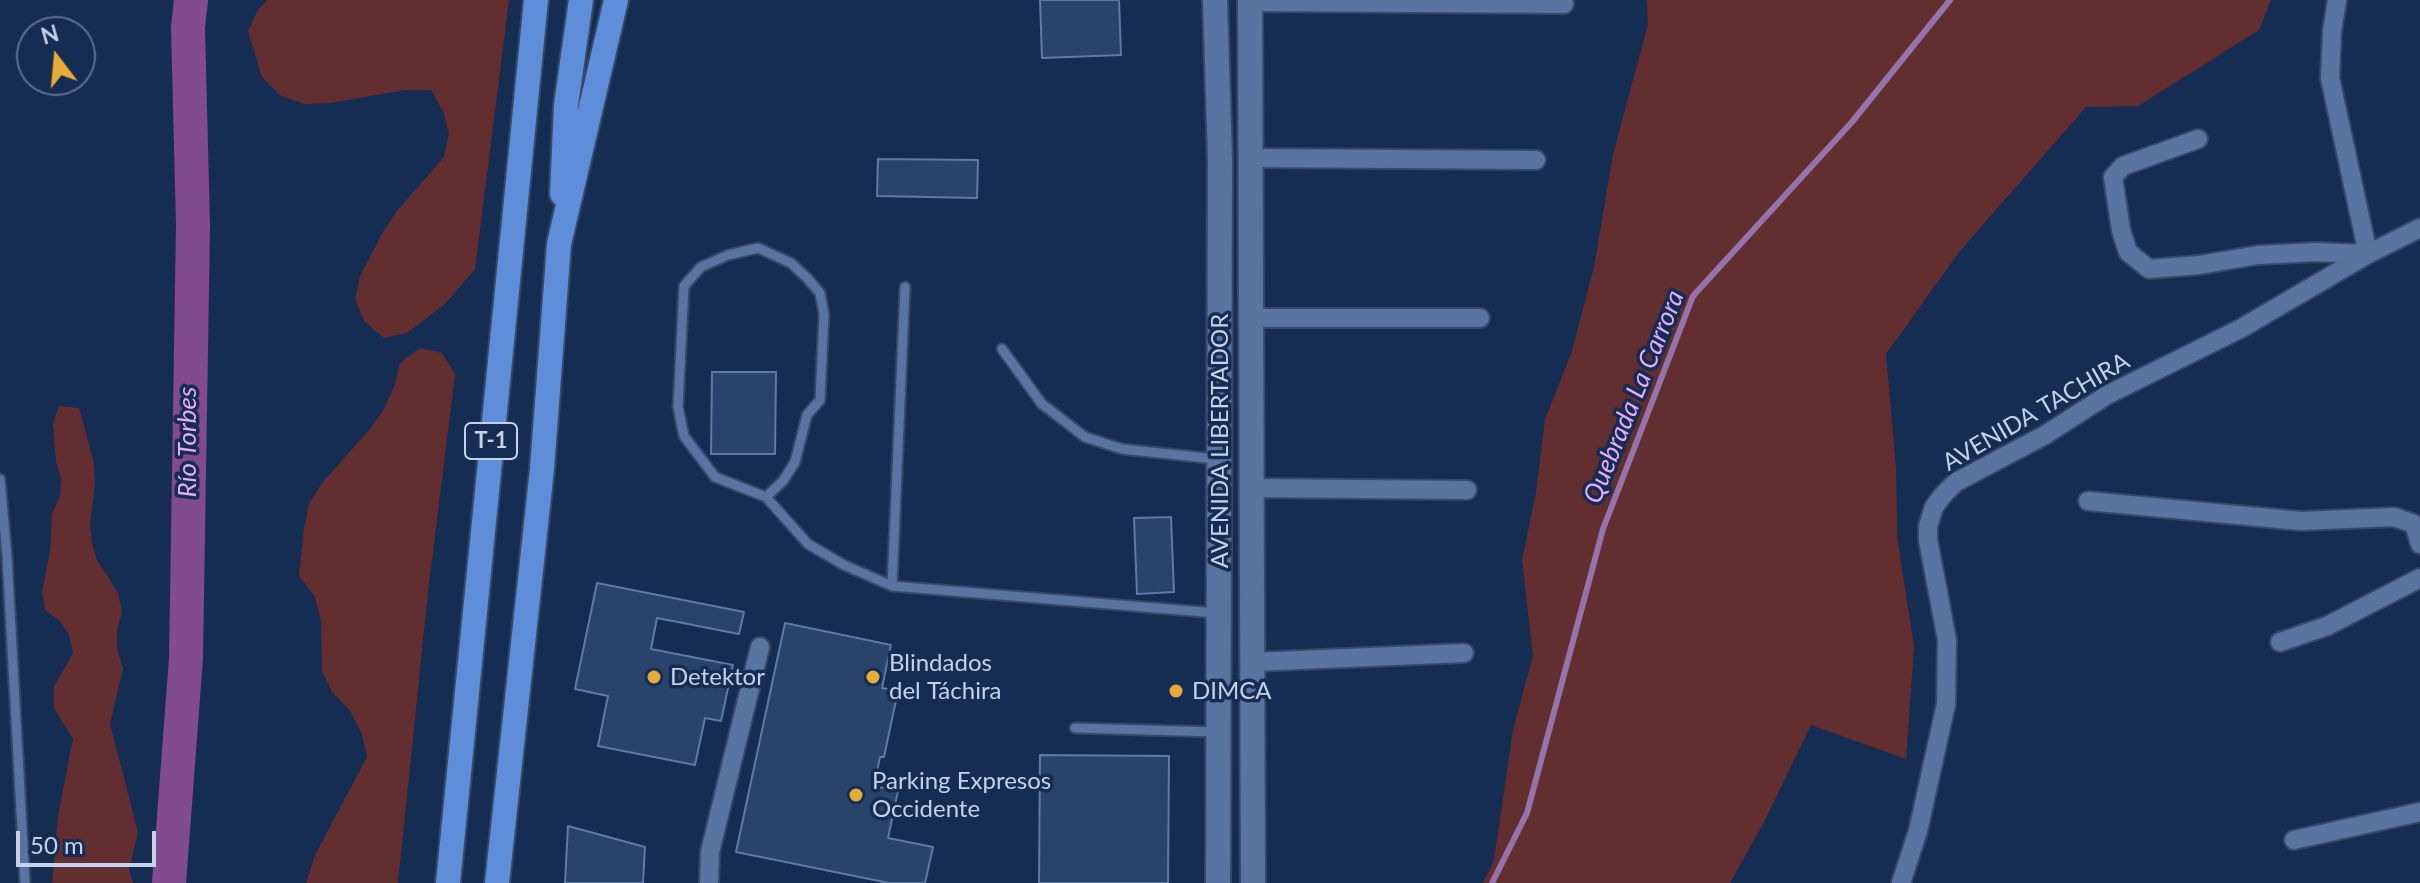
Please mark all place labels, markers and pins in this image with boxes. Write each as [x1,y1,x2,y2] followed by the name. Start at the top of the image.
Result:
[889,649,1001,705] place label: Blindados del Táchira
[670,663,765,691] place label: Detektor
[645,668,663,686] marker: Detektor
[864,668,882,686] marker: Blindados del Táchira
[1192,677,1272,705] place label: DIMCA
[1167,682,1185,700] marker: DIMCA
[872,767,1051,823] place label: Parking Expresos Occidente
[847,786,865,804] marker: Parking Expresos Occidente

